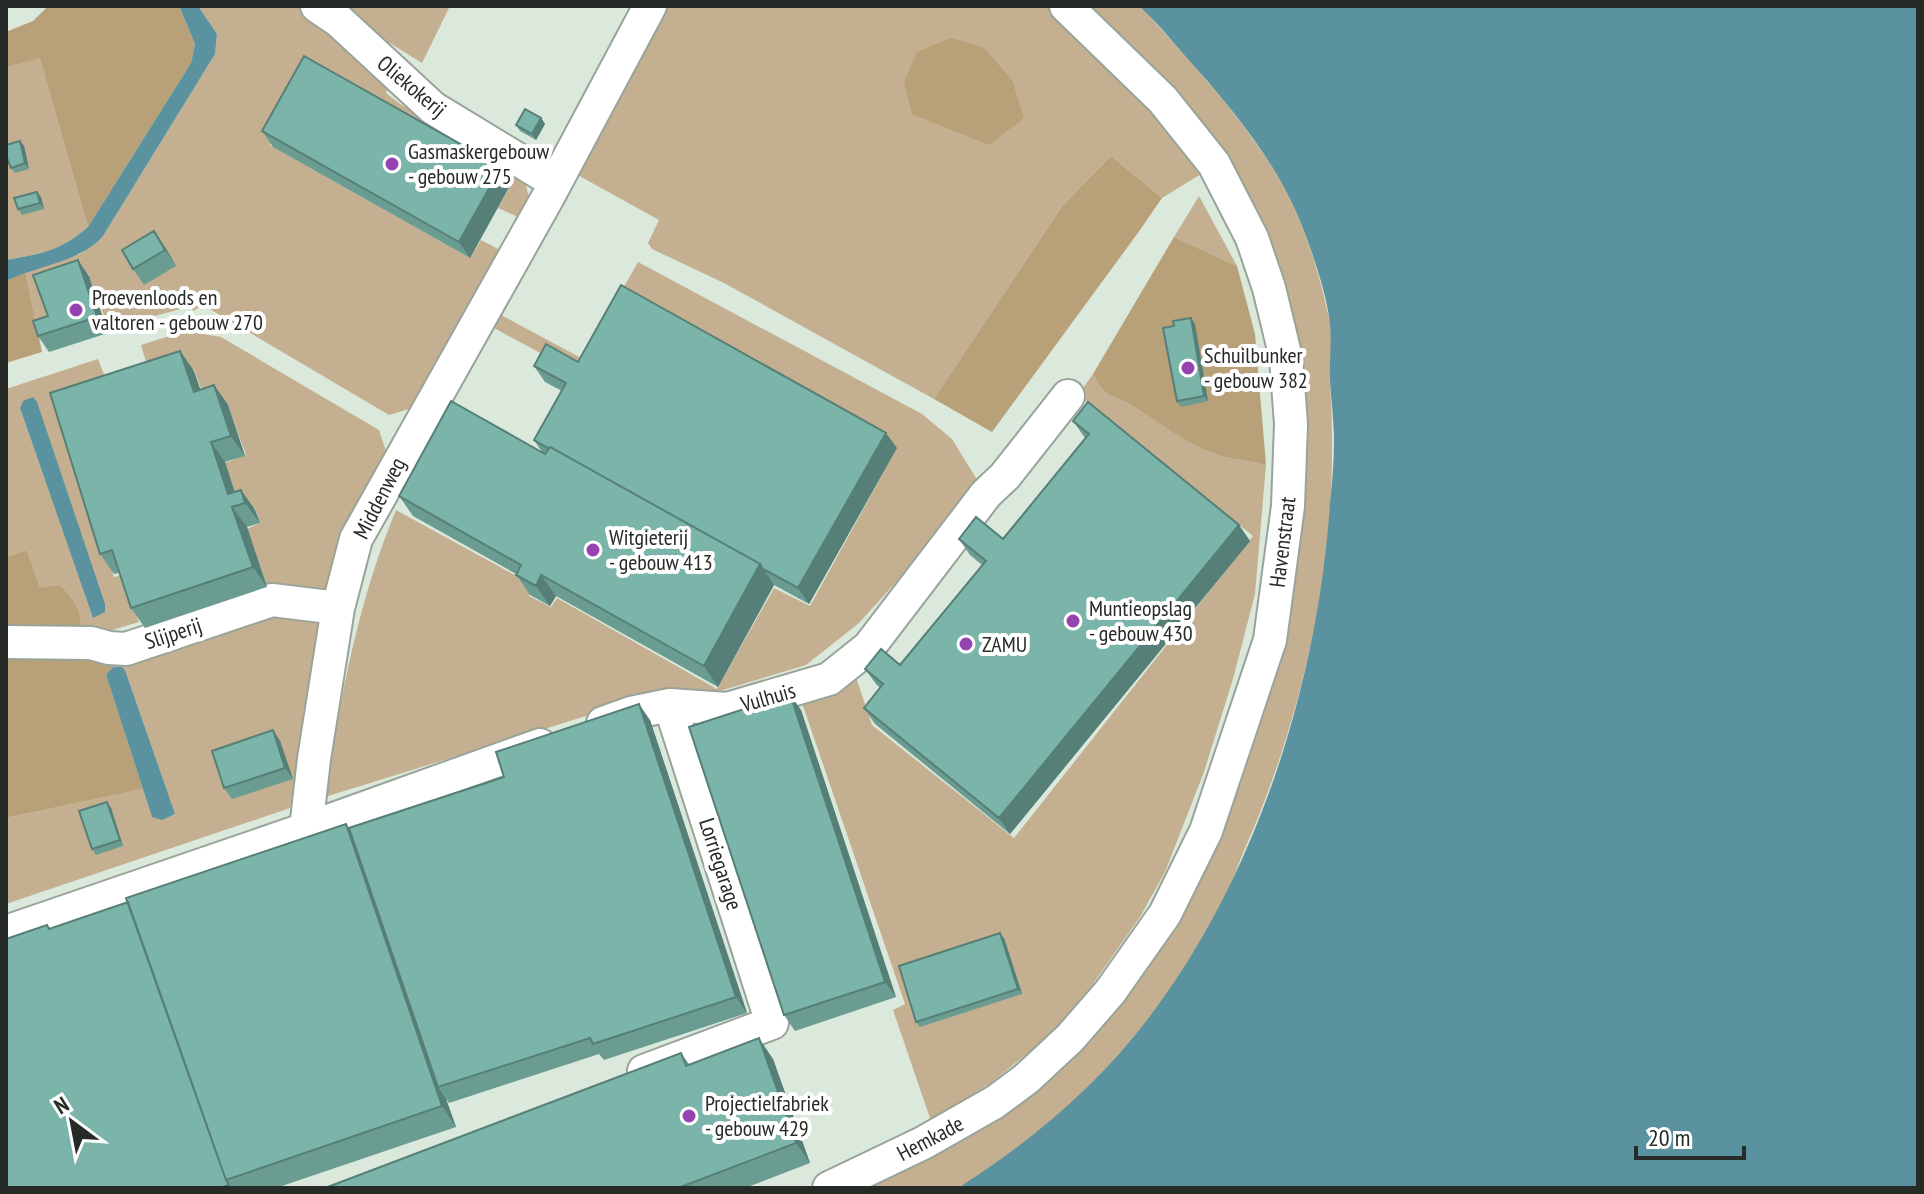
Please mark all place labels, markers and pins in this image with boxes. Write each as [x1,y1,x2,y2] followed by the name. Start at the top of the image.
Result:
[408,137,549,190] place label: Gasmaskergebouw - gebouw 275
[383,155,401,173] marker: Gasmaskergebouw - gebouw 275
[92,283,263,336] place label: Proevenloods en valtoren - gebouw 270
[67,301,85,319] marker: Proevenloods en valtoren - gebouw 270
[1204,341,1308,394] place label: Schuilbunker - gebouw 382
[1179,359,1197,377] marker: Schuilbunker - gebouw 382
[609,523,713,576] place label: Witgieterij - gebouw 413
[584,541,602,559] marker: Witgieterij - gebouw 413
[1089,594,1193,647] place label: Muntieopslag - gebouw 430
[1064,612,1082,630] marker: Muntieopslag - gebouw 430
[982,630,1027,658] place label: ZAMU
[957,635,975,653] marker: ZAMU
[705,1089,829,1142] place label: Projectielfabriek - gebouw 429
[680,1107,698,1125] marker: Projectielfabriek - gebouw 429

